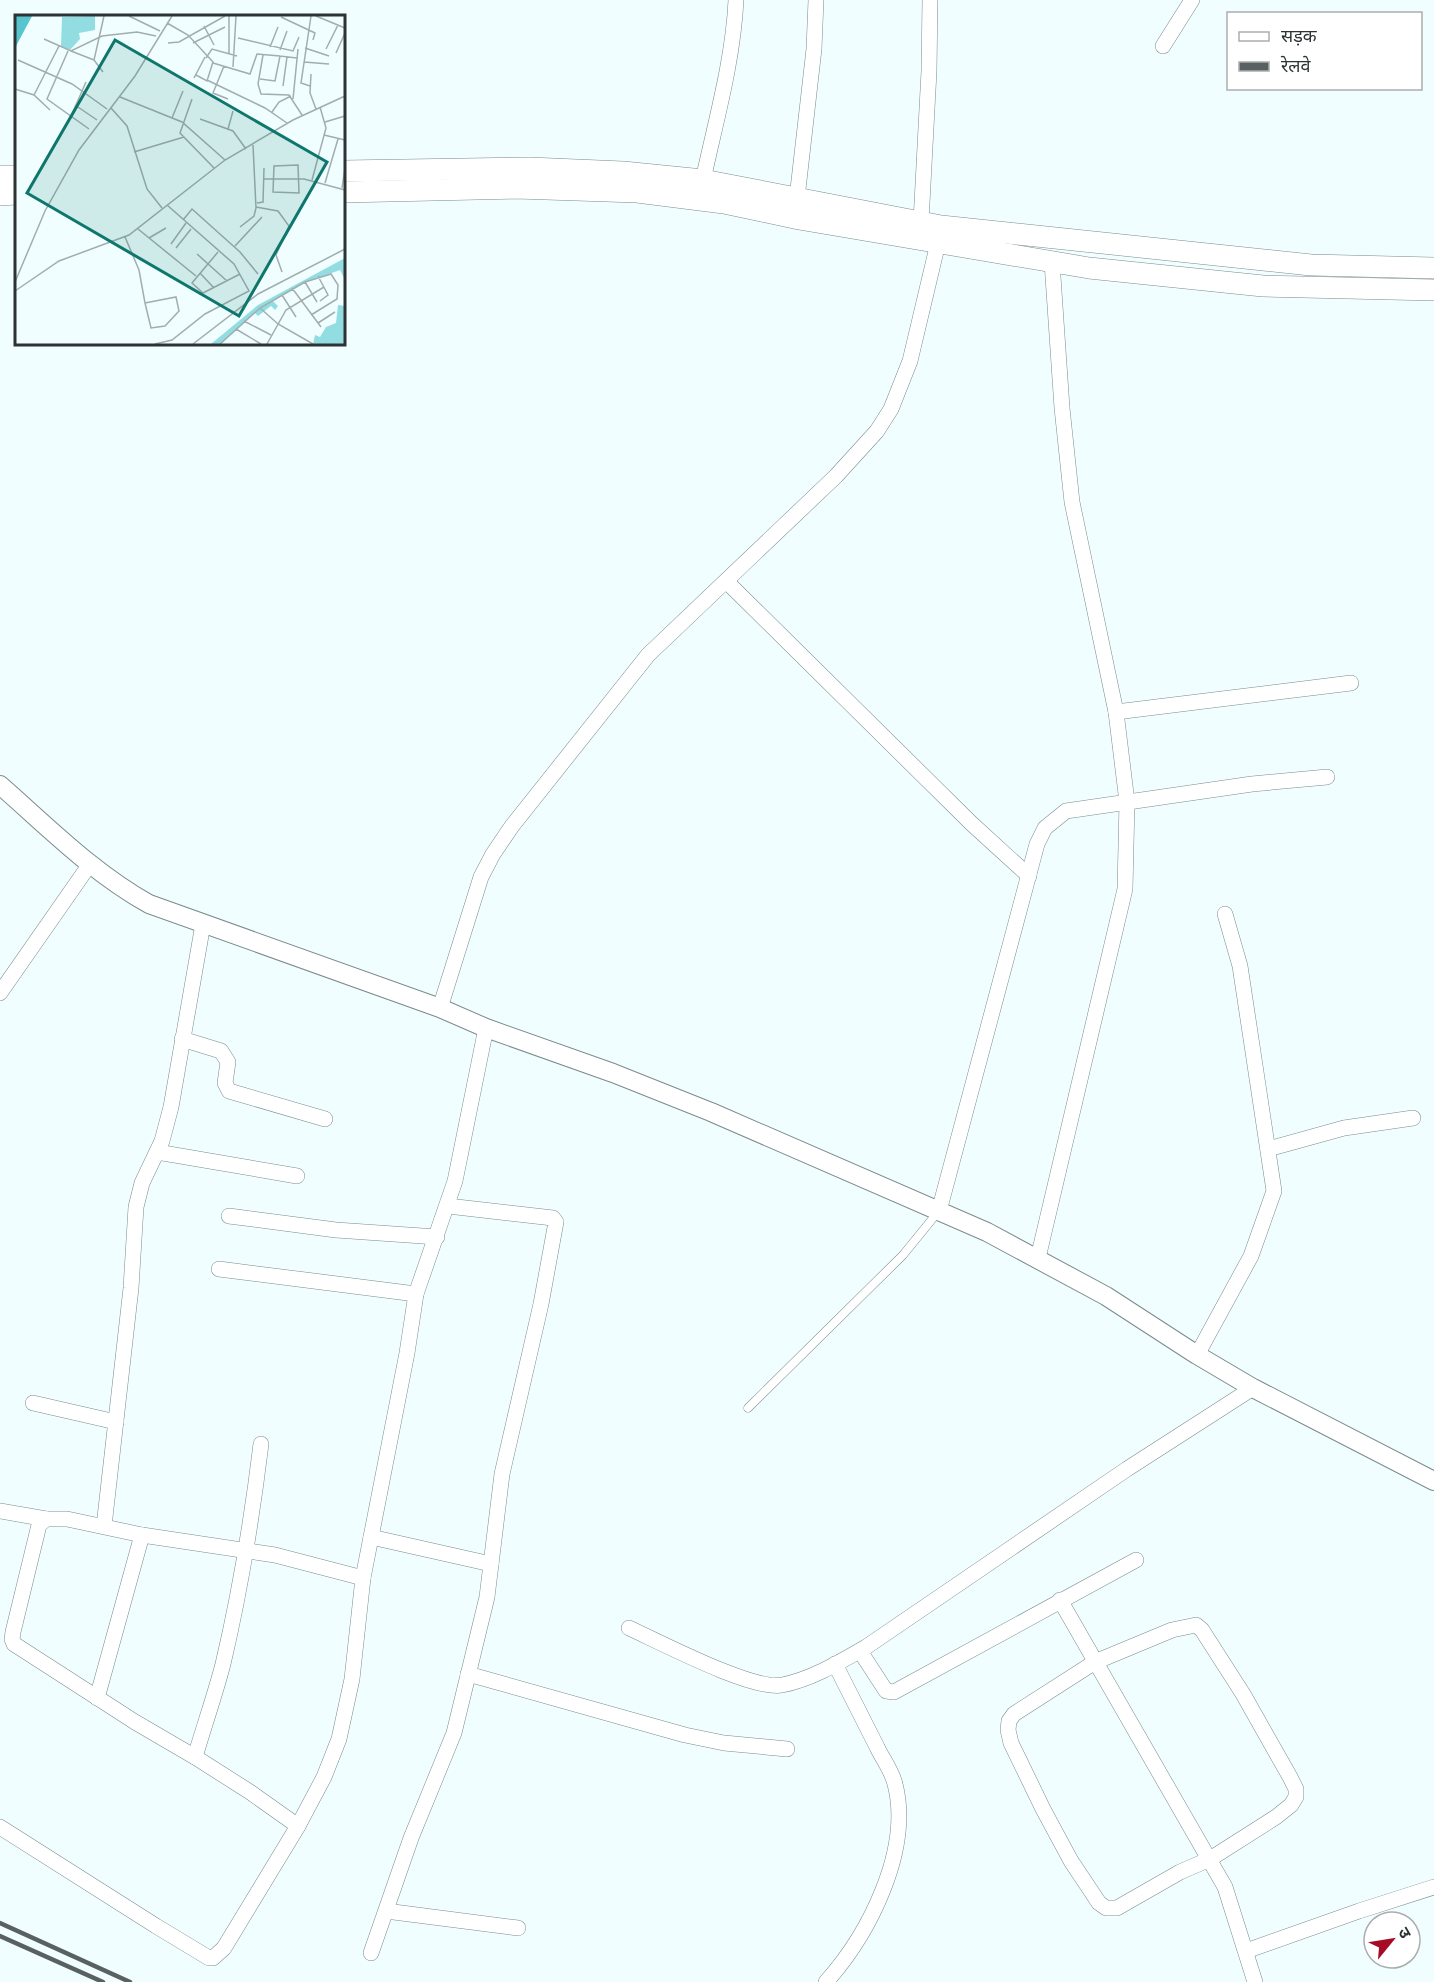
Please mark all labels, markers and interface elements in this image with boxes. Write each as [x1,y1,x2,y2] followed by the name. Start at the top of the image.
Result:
[1227,12,1422,90] legend
[15,15,345,345] inset map
[1281,25,1318,47] text: सड़क
[1280,55,1312,77] text: रेलवे
[1362,1910,1422,1970] north arrow
[1394,1923,1416,1942] text: उ

